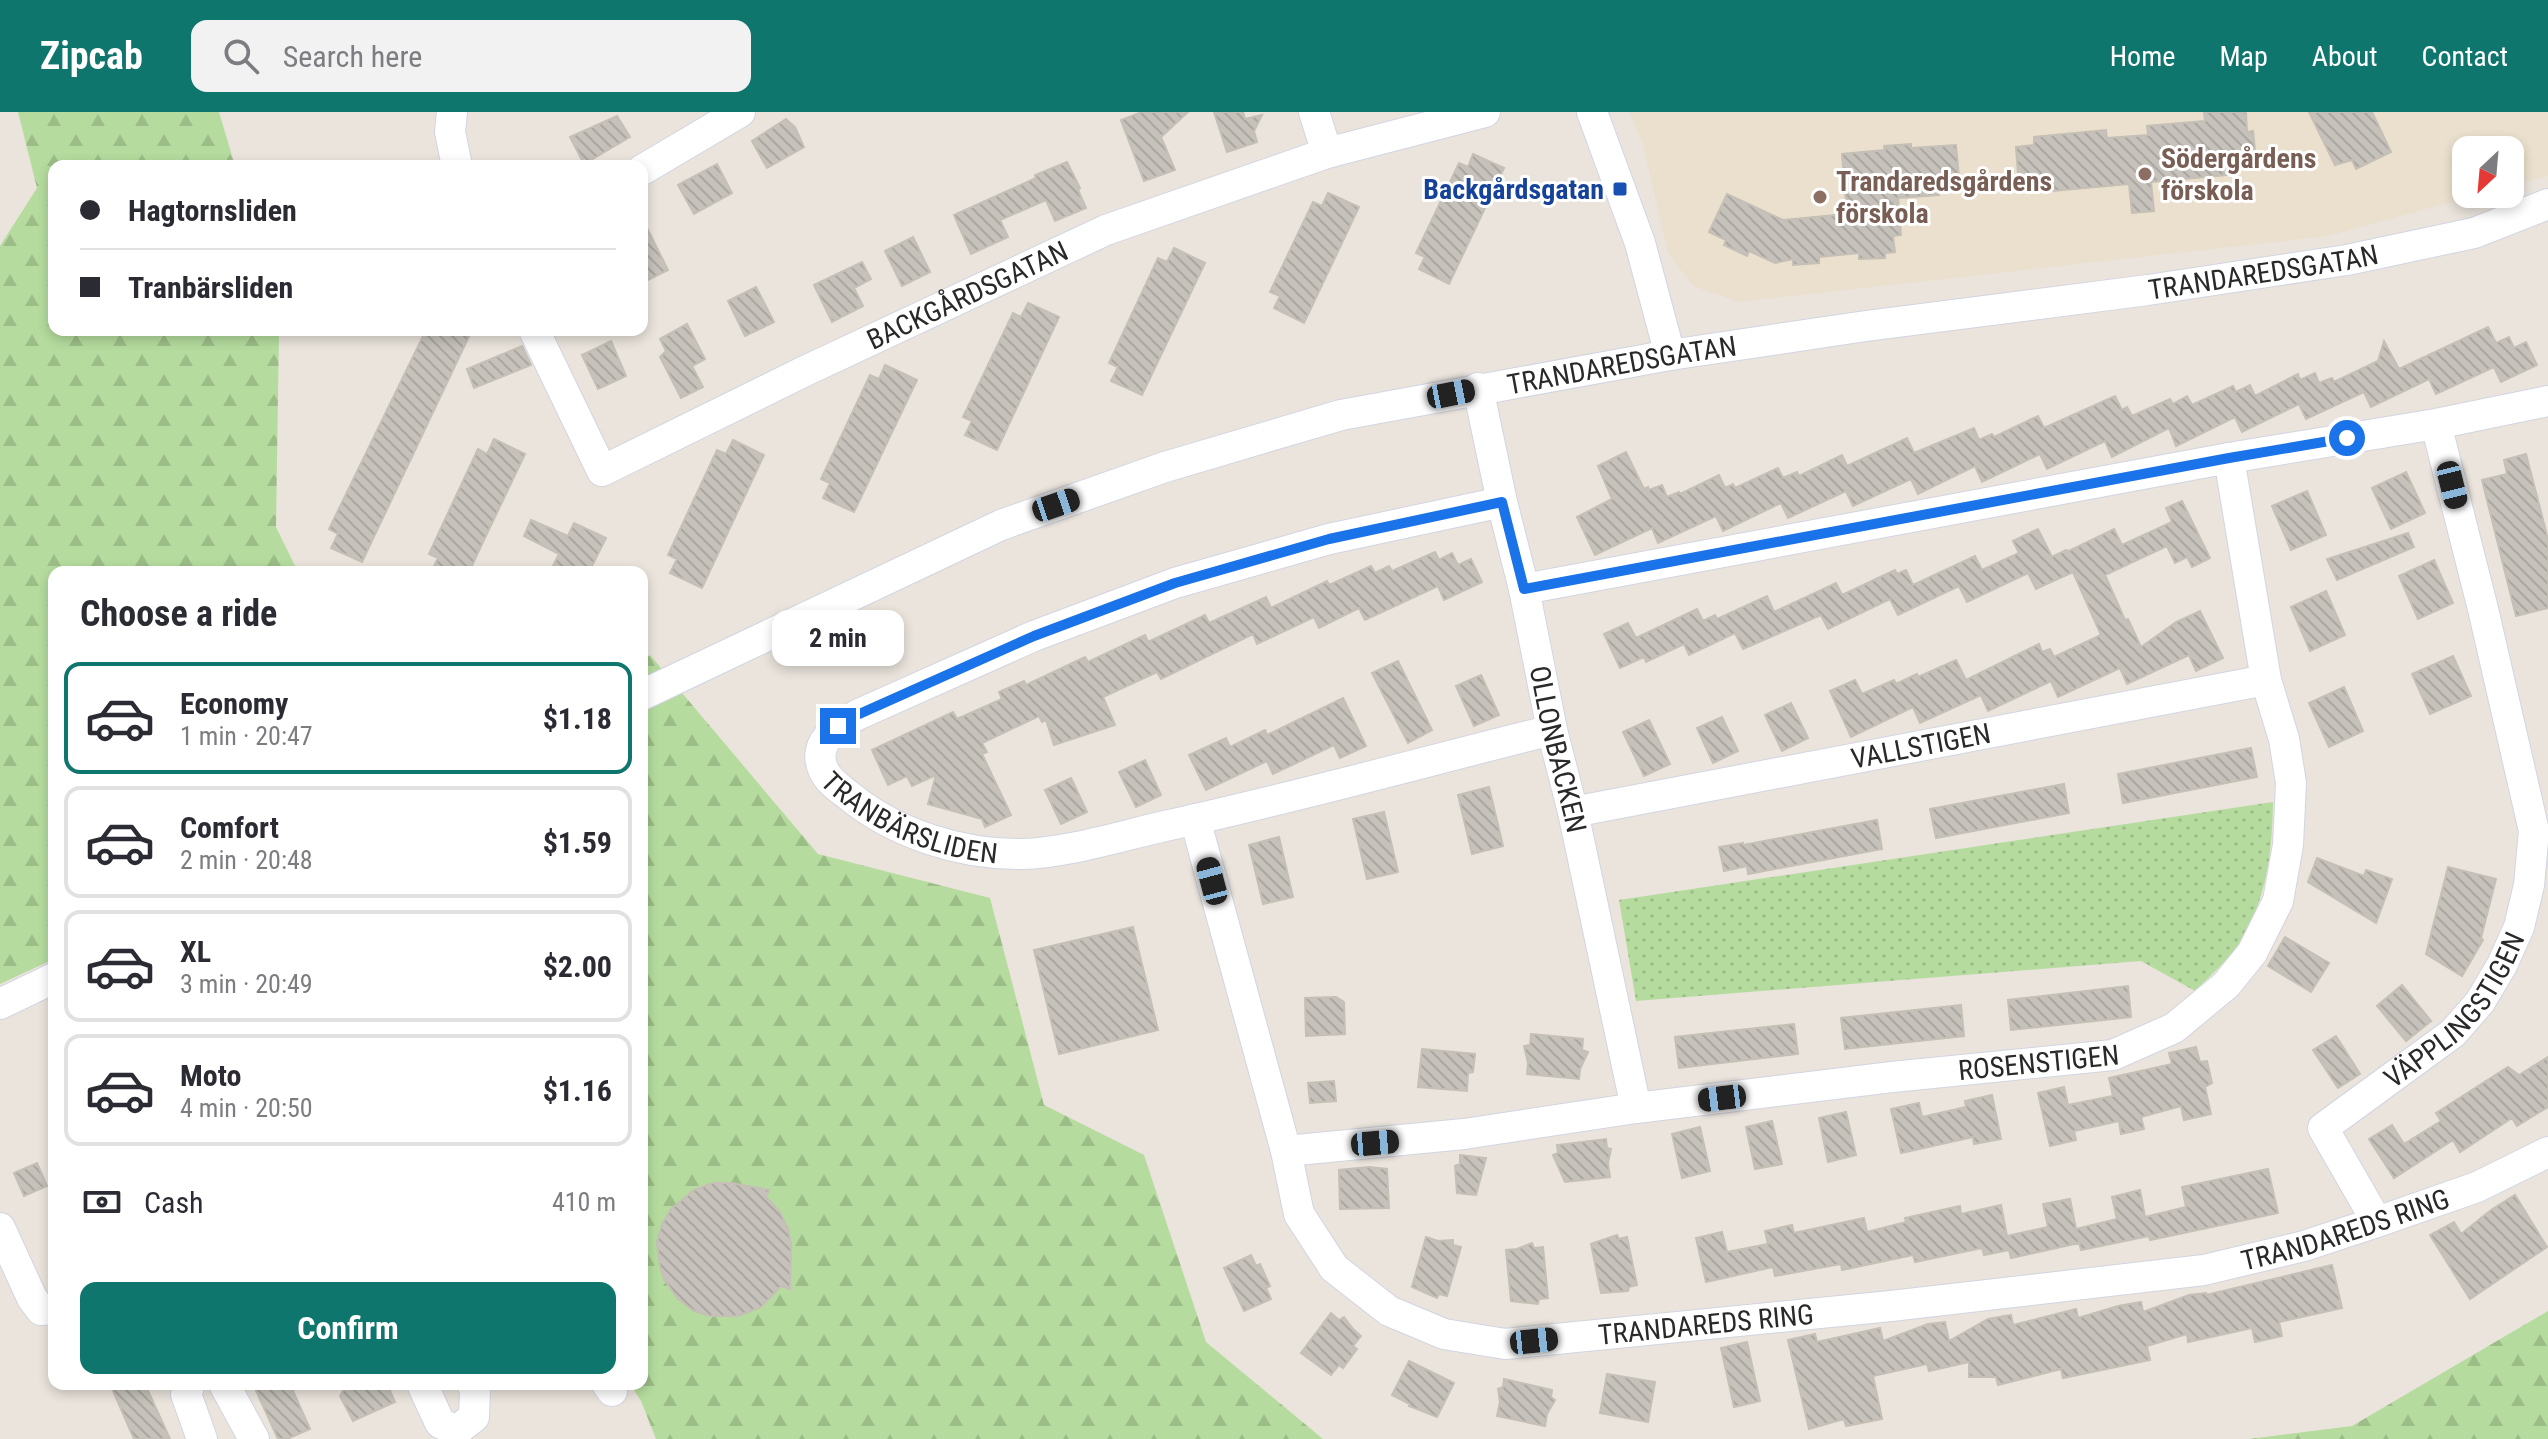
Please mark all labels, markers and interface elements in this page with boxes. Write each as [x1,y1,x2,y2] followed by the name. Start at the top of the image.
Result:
[191,20,751,92] search box
[40,34,143,78] text: Zipcab
[219,34,263,78] icon: search
[283,39,422,74] text: Search here
[2110,40,2175,73] text: Home
[2219,40,2268,73] text: Map
[2312,40,2378,73] text: About
[2422,40,2508,73] text: Contact
[2452,136,2524,208] north arrow
[2452,136,2524,208] map controls
[2161,142,2316,207] place label: Södergårdens förskola
[1836,165,2052,230] place label: Trandaredsgårdens förskola
[2136,165,2154,183] marker: Södergårdens förskola
[1423,173,1604,206] place label: Backgårdsgatan
[1611,180,1629,198] marker: Backgårdsgatan
[1811,188,1829,206] marker: Trandaredsgårdens förskola
[128,193,297,228] text: Hagtornsliden
[862,234,1073,356] street label: BACKGÅRDSGATAN
[2146,237,2381,306] street label: TRANDAREDSGATAN
[128,270,293,305] text: Tranbärsliden
[1505,329,1739,401] street label: TRANDAREDSGATAN
[1425,378,1477,410] car
[2329,420,2365,456] route start
[2435,459,2469,511] car
[1029,486,1083,524] car
[80,593,277,635] text: Choose a ride
[772,610,904,666] callout: 2 min
[809,623,867,653] text: 2 min
[1523,663,1593,836] street label: OLLONBACKEN
[84,682,156,754] icon: car
[180,686,288,721] text: Economy
[543,701,612,736] text: $1.18
[820,708,856,744] route end
[1848,716,1993,775] street label: VALLSTIGEN
[180,721,313,751] text: 1 min · 20:47
[815,765,999,870] street label: TRANBÄRSLIDEN
[84,806,156,878] icon: car
[180,810,279,845] text: Comfort
[543,825,612,860] text: $1.59
[180,845,313,875] text: 2 min · 20:48
[1194,855,1230,907] car
[2378,927,2531,1094] street label: VÄPPLINGSTIGEN
[84,930,156,1002] icon: car
[180,934,211,969] text: XL
[543,949,612,984] text: $2.00
[180,969,313,999] text: 3 min · 20:49
[1957,1038,2121,1087] street label: ROSENSTIGEN
[84,1054,156,1126] icon: car
[180,1058,241,1093] text: Moto
[543,1073,612,1108] text: $1.16
[1697,1083,1747,1113] car
[180,1093,313,1123] text: 4 min · 20:50
[1350,1129,1400,1157] car
[80,1180,124,1224] icon: cash
[2238,1182,2454,1277] street label: TRANDAREDS RING
[144,1185,204,1220] text: Cash
[552,1187,616,1217] text: 410 m
[80,1282,616,1374] button: Confirm
[1597,1297,1815,1351] street label: TRANDAREDS RING
[1509,1327,1559,1355] car

